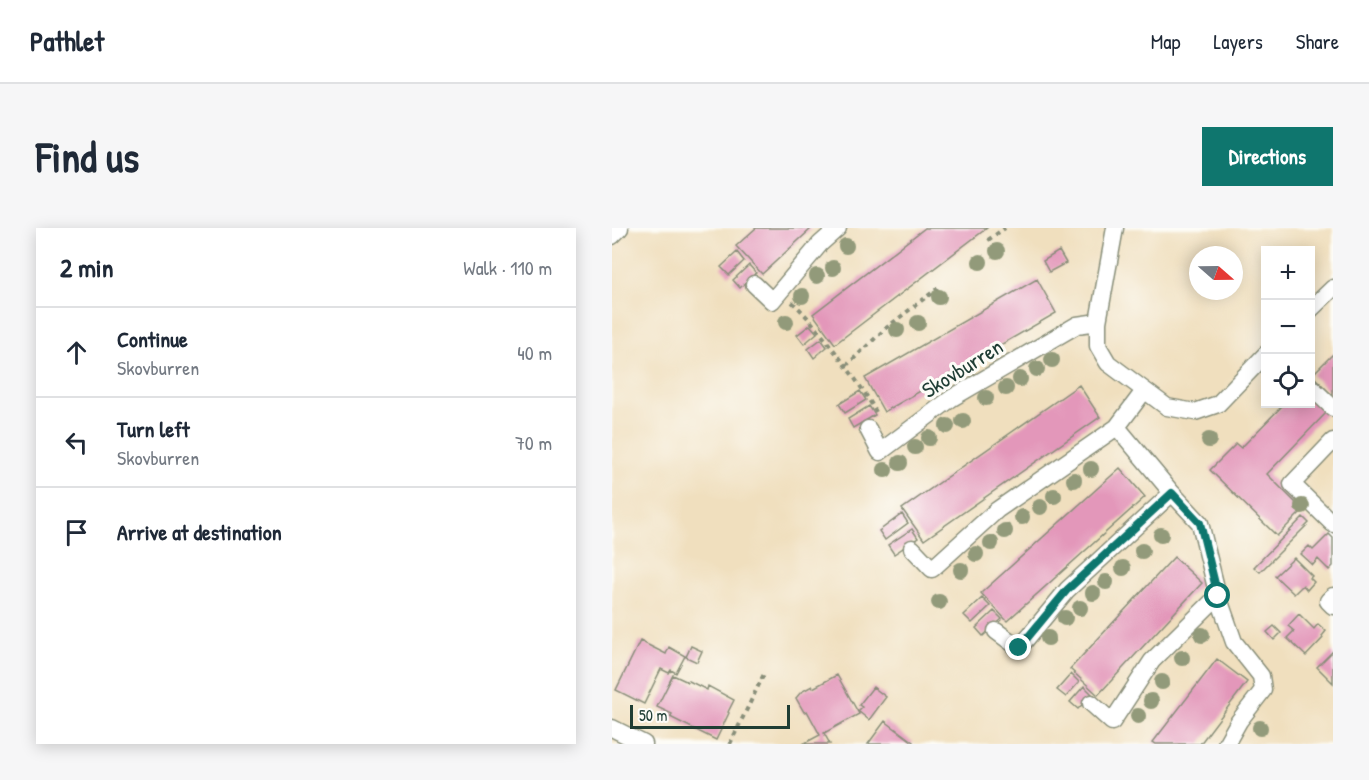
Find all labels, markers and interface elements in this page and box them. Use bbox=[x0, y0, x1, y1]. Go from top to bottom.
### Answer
text: Pathlet bbox=[30, 22, 104, 60]
text: Map bbox=[1151, 27, 1180, 56]
text: Layers bbox=[1213, 27, 1263, 56]
text: Share bbox=[1296, 27, 1339, 56]
button: Directions bbox=[1202, 127, 1333, 186]
text: Find us bbox=[36, 128, 139, 185]
north arrow bbox=[1189, 246, 1243, 300]
map controls bbox=[1261, 246, 1315, 408]
button: + bbox=[1261, 246, 1315, 300]
text: 2 min bbox=[60, 250, 113, 285]
text: Walk · 110 m bbox=[463, 254, 552, 281]
button: − bbox=[1261, 300, 1315, 354]
text: Continue bbox=[117, 324, 188, 354]
street label: Skovburren bbox=[916, 331, 1008, 405]
icon: ahead bbox=[60, 336, 93, 369]
text: 40 m bbox=[517, 339, 552, 366]
text: Skovburren bbox=[117, 354, 199, 381]
button: locate bbox=[1261, 354, 1315, 408]
text: Turn left bbox=[117, 414, 190, 444]
icon: left bbox=[60, 426, 93, 459]
text: 70 m bbox=[515, 429, 552, 456]
text: Skovburren bbox=[117, 444, 199, 471]
icon: arrive bbox=[60, 516, 93, 549]
text: Arrive at destination bbox=[117, 517, 282, 547]
route start bbox=[1204, 582, 1230, 608]
route end bbox=[1005, 634, 1031, 660]
scale bar bbox=[630, 702, 790, 730]
text: 50 m bbox=[639, 704, 668, 726]

